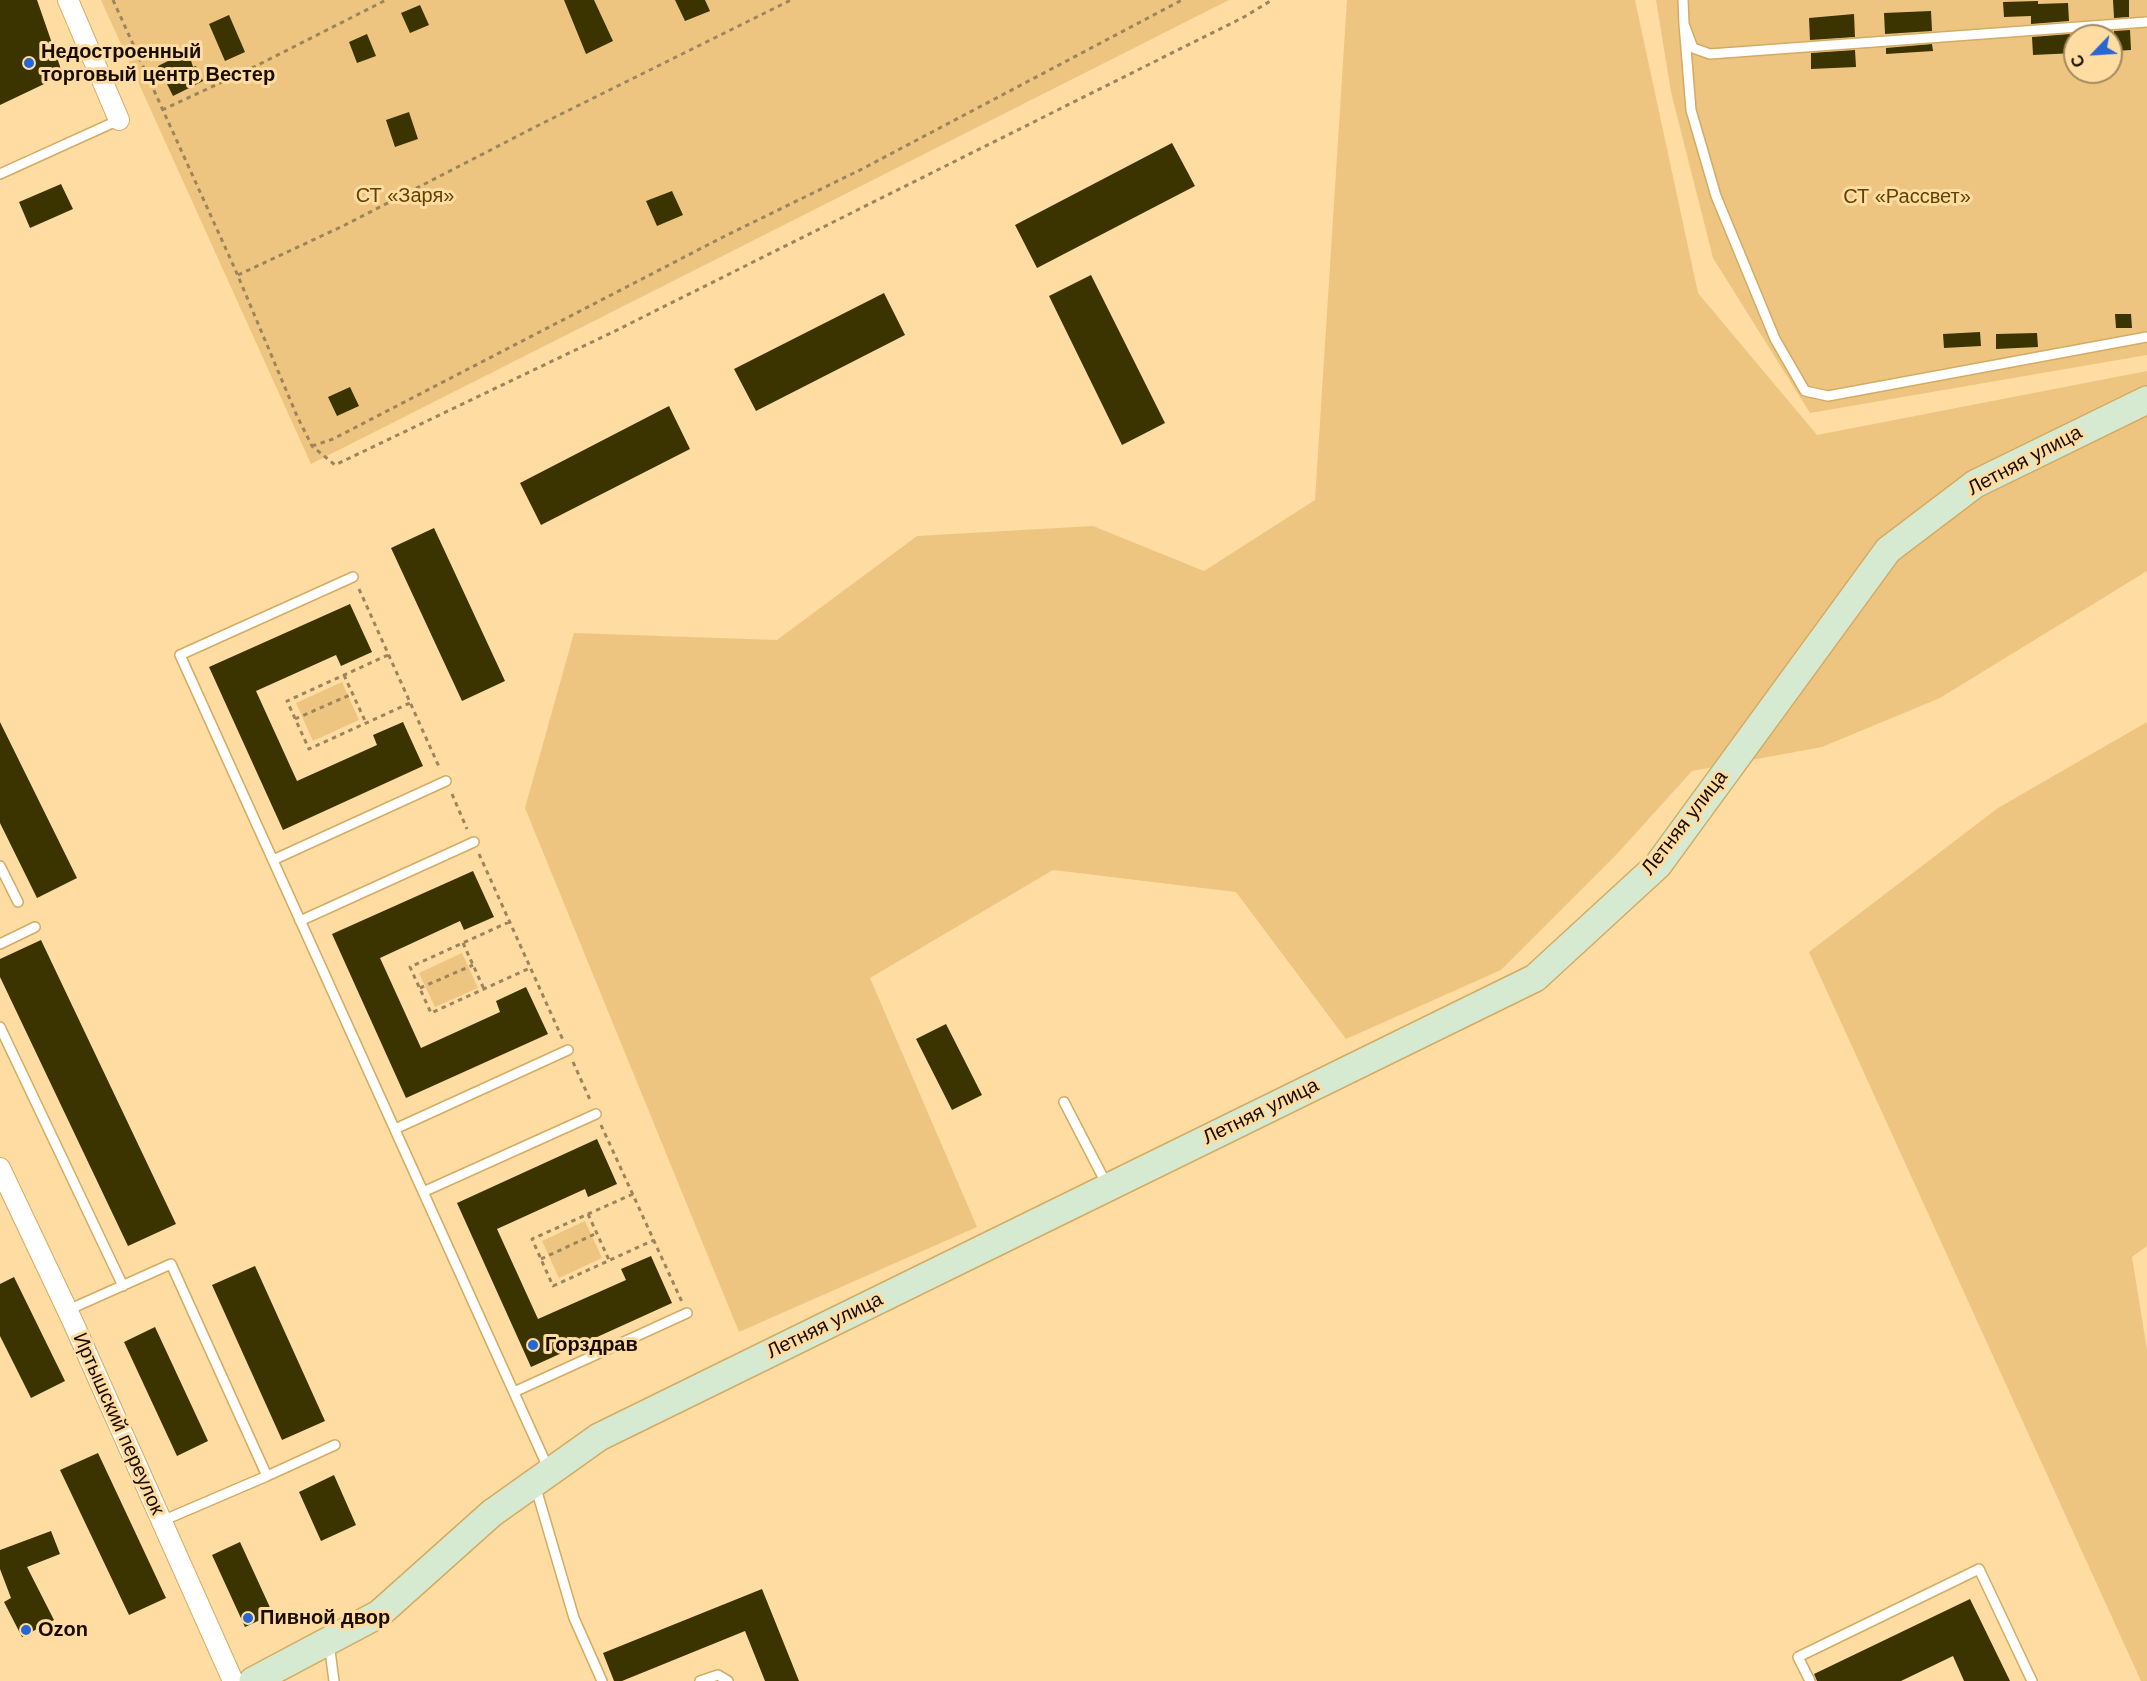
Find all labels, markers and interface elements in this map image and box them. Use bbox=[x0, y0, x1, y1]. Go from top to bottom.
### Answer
north arrow bbox=[2063, 24, 2123, 84]
place label: Недостроенный торговый центр Вестер bbox=[41, 40, 275, 87]
text: С bbox=[2068, 52, 2088, 70]
marker: Недостроенный торговый центр Вестер bbox=[22, 56, 36, 70]
park label: СТ «Заря» bbox=[356, 184, 454, 208]
park label: СТ «Рассвет» bbox=[1843, 185, 1971, 209]
street label: Летняя улица bbox=[1964, 421, 2086, 501]
street label: Летняя улица bbox=[1637, 766, 1733, 880]
street label: Летняя улица bbox=[1199, 1074, 1323, 1150]
street label: Летняя улица bbox=[763, 1288, 887, 1364]
street label: Иртышский переулок bbox=[67, 1329, 169, 1519]
place label: Горздрав bbox=[545, 1333, 638, 1357]
marker: Горздрав bbox=[526, 1338, 540, 1352]
place label: Пивной двор bbox=[260, 1606, 390, 1630]
marker: Пивной двор bbox=[241, 1611, 255, 1625]
place label: Ozon bbox=[38, 1618, 88, 1642]
marker: Ozon bbox=[19, 1623, 33, 1637]

